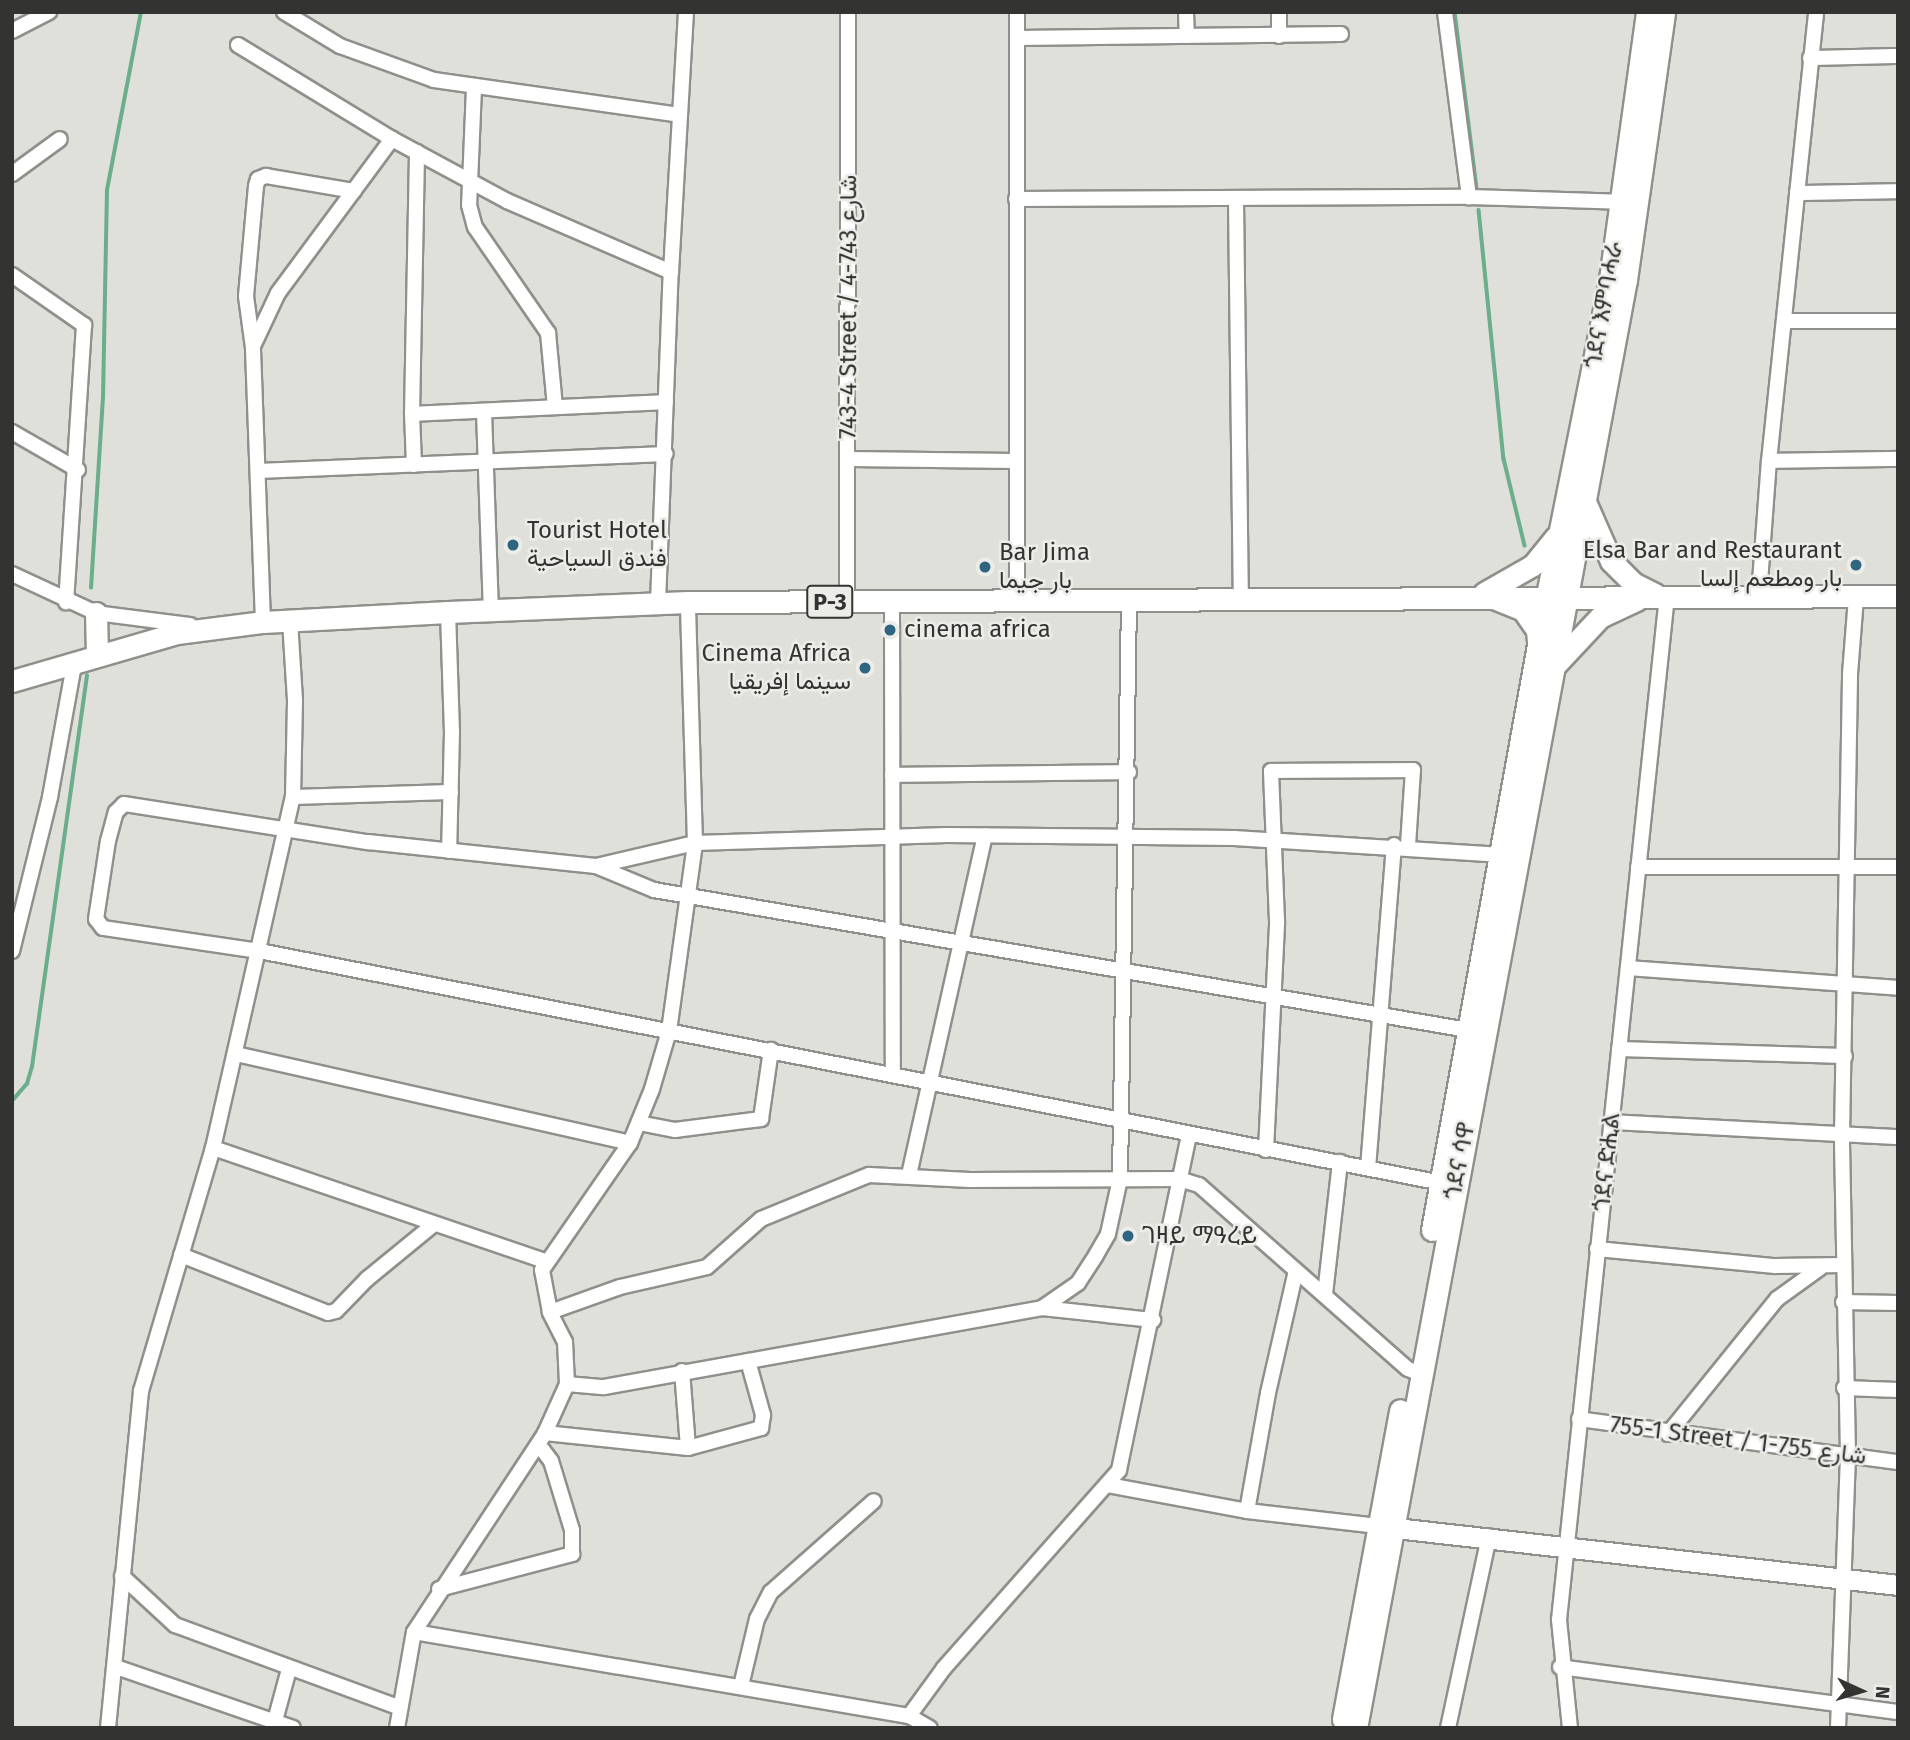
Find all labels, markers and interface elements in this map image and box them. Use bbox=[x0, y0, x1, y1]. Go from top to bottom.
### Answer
street label: 743-4 Street / شارع 743-4 bbox=[835, 175, 863, 439]
street label: ጎደና እምባሓራ bbox=[1579, 239, 1629, 371]
place label: Tourist Hotel فندق السياحية bbox=[527, 517, 667, 573]
marker: Tourist Hotel فندق السياحية bbox=[505, 537, 521, 553]
place label: Elsa Bar and Restaurant بار ومطعم إلسا bbox=[1583, 537, 1842, 593]
place label: Bar Jima بار جيما bbox=[999, 539, 1090, 595]
marker: Elsa Bar and Restaurant بار ومطعم إلسا bbox=[1848, 557, 1864, 573]
marker: Bar Jima بار جيما bbox=[977, 559, 993, 575]
road number: P-3 bbox=[806, 582, 854, 622]
place label: cinema africa bbox=[904, 616, 1051, 644]
marker: cinema africa bbox=[882, 622, 898, 638]
place label: Cinema Africa سينما إفريقيا bbox=[702, 640, 851, 696]
marker: Cinema Africa سينما إفريقيا bbox=[857, 660, 873, 676]
street label: ጎደና ድሒል bbox=[1588, 1111, 1626, 1213]
street label: ጎደና ሳዋ bbox=[1438, 1120, 1482, 1202]
place label: ገዛይ ማዓረይ bbox=[1142, 1222, 1257, 1250]
marker: ገዛይ ማዓረይ bbox=[1120, 1228, 1136, 1244]
street label: 755-1 Street / شارع 755-1 bbox=[1608, 1411, 1868, 1471]
north arrow bbox=[1826, 1656, 1896, 1726]
text: N bbox=[1871, 1685, 1894, 1700]

